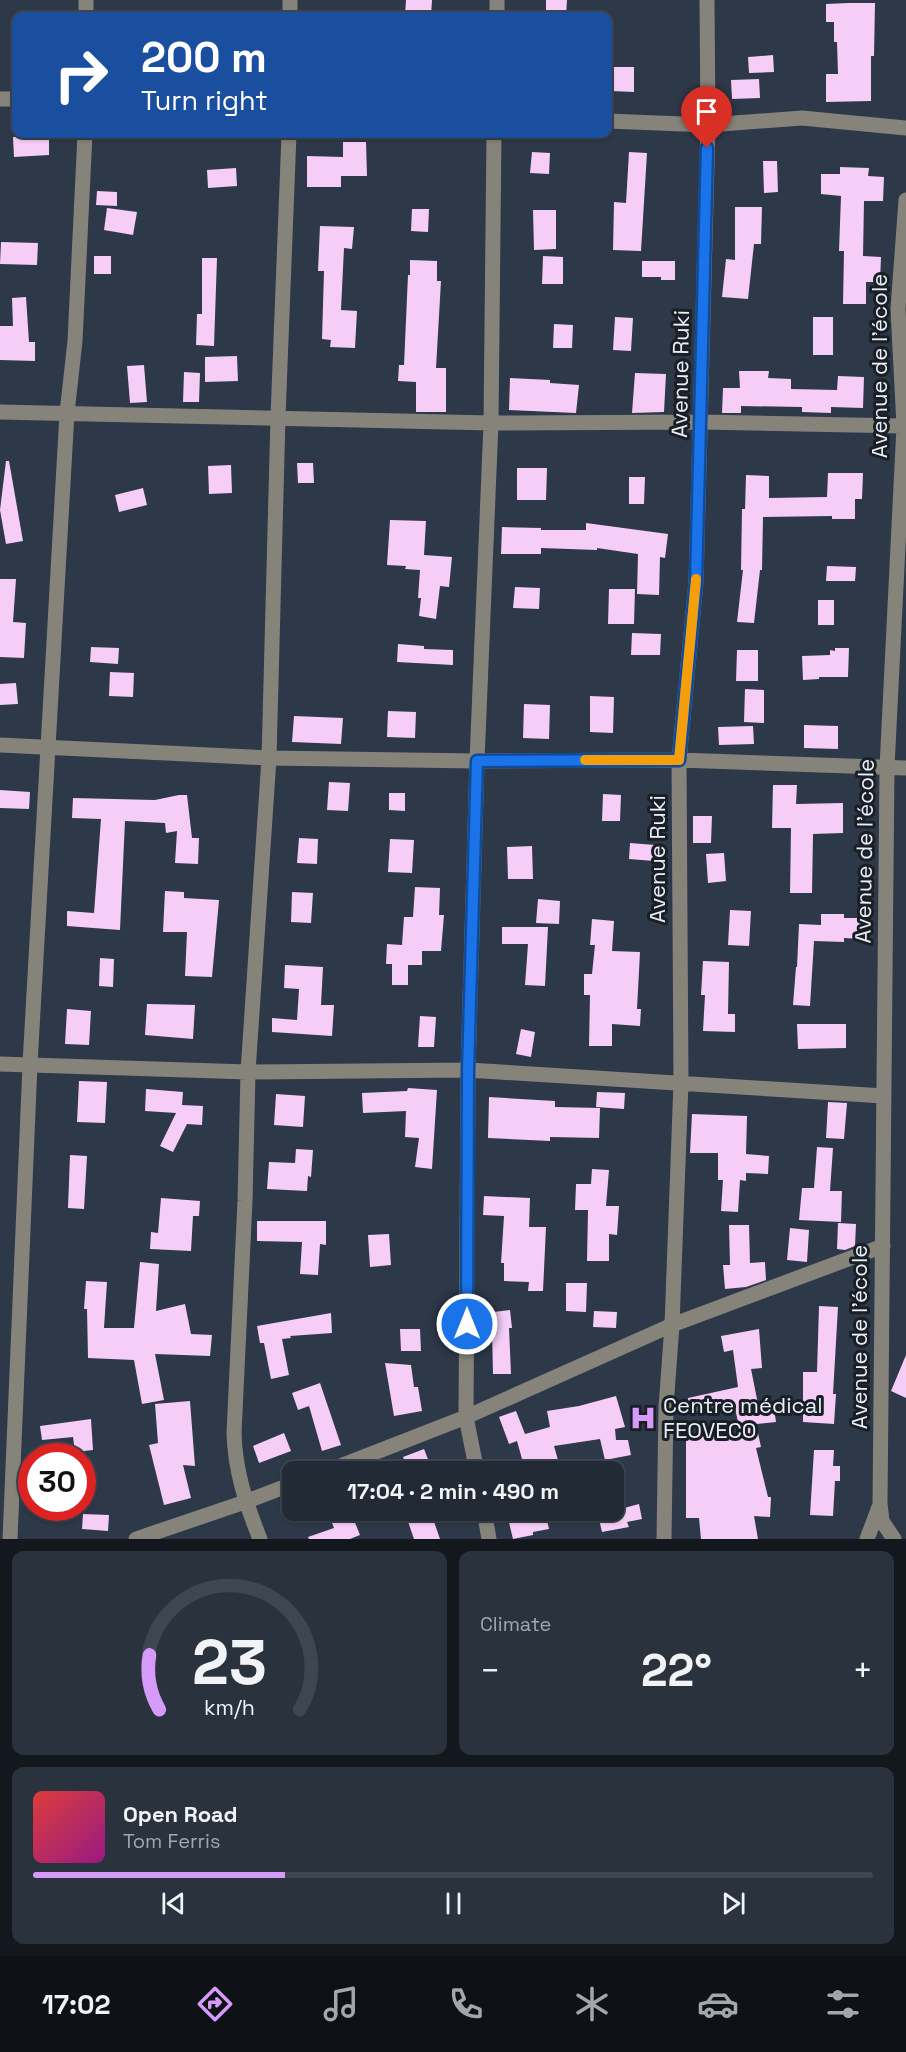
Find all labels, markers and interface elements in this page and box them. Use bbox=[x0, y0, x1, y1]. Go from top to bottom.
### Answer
text: 200 m bbox=[141, 31, 267, 84]
icon: right bbox=[42, 36, 120, 114]
text: Turn right bbox=[141, 83, 268, 118]
pin bbox=[681, 86, 732, 148]
icon: arrive bbox=[690, 95, 723, 128]
street label: Avenue de l'école bbox=[865, 274, 893, 458]
street label: Avenue Ruki bbox=[665, 310, 695, 438]
street label: Avenue de l'école bbox=[848, 758, 880, 944]
street label: Avenue Ruki bbox=[643, 795, 671, 923]
street label: Avenue de l'école bbox=[845, 1245, 873, 1429]
position arrow bbox=[435, 1292, 499, 1356]
place label: Centre médical FEOVECO bbox=[663, 1391, 823, 1444]
hospital icon: Centre médical FEOVECO bbox=[628, 1403, 658, 1433]
speed limit sign: 30 bbox=[18, 1443, 96, 1521]
text: 17:04 · 2 min · 490 m bbox=[347, 1477, 559, 1505]
text: Climate bbox=[480, 1611, 551, 1637]
text: 23 bbox=[192, 1623, 267, 1702]
text: 22° bbox=[641, 1642, 712, 1699]
text: − bbox=[480, 1650, 500, 1692]
text: + bbox=[853, 1650, 873, 1692]
text: km/h bbox=[204, 1694, 255, 1721]
text: Open Road bbox=[123, 1800, 238, 1828]
text: Tom Ferris bbox=[123, 1828, 221, 1854]
icon: previous bbox=[157, 1887, 190, 1920]
icon: pause bbox=[437, 1887, 470, 1920]
icon: next bbox=[717, 1887, 750, 1920]
icon: directions bbox=[194, 1983, 236, 2025]
icon: music bbox=[320, 1983, 362, 2025]
icon: phone bbox=[445, 1983, 487, 2025]
icon: climate bbox=[571, 1983, 613, 2025]
icon: car bbox=[697, 1983, 739, 2025]
icon: filters bbox=[822, 1983, 864, 2025]
text: 17:02 bbox=[42, 1987, 111, 2022]

